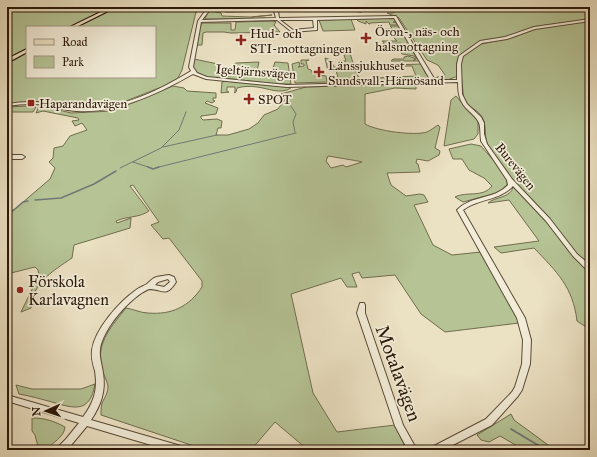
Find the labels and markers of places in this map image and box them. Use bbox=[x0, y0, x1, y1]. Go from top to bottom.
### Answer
place label: Öron-, näs- och halsmottagning bbox=[375, 24, 460, 55]
place label: Hud- och STI-mottagningen bbox=[250, 26, 352, 57]
marker: Öron-, näs- och halsmottagning bbox=[360, 32, 372, 44]
marker: Hud- och STI-mottagningen bbox=[235, 34, 247, 46]
place label: Länssjukhuset Sundsvall-Härnösand bbox=[328, 58, 444, 89]
marker: Länssjukhuset Sundsvall-Härnösand bbox=[313, 66, 325, 78]
place label: SPOT bbox=[258, 92, 292, 108]
marker: SPOT bbox=[243, 93, 255, 105]
place label: Haparandavägen bbox=[39, 96, 127, 112]
marker: Haparandavägen bbox=[26, 98, 36, 108]
place label: Förskola Karlavagnen bbox=[28, 272, 109, 310]
marker: Förskola Karlavagnen bbox=[15, 285, 25, 295]

